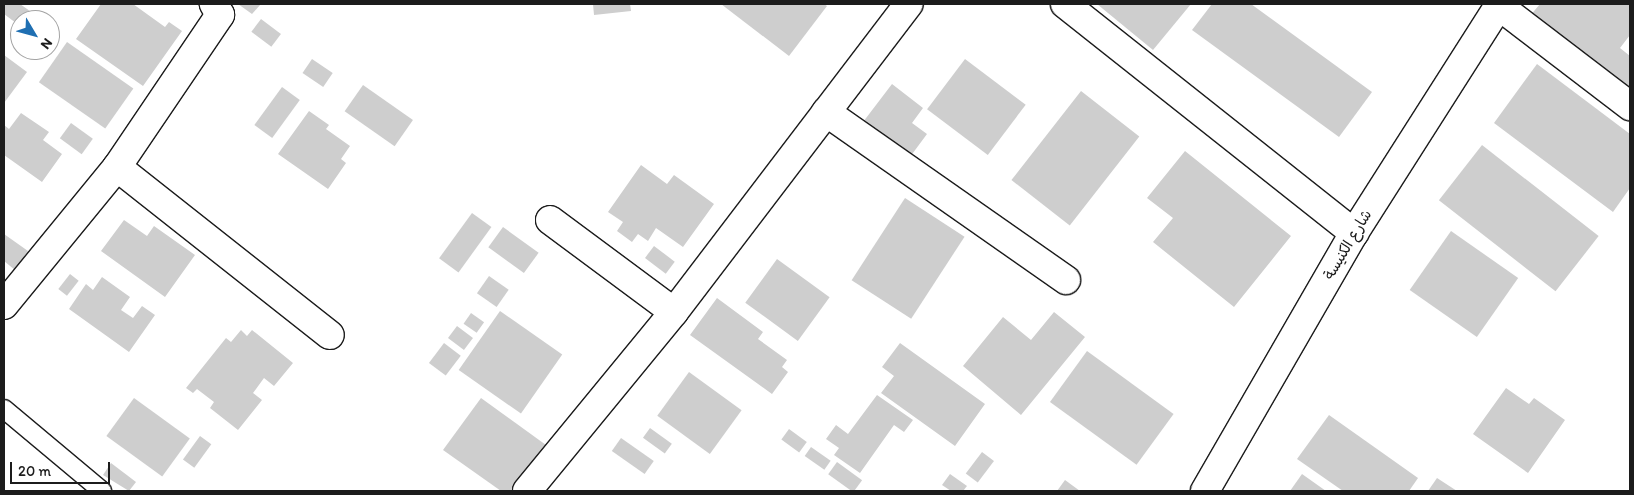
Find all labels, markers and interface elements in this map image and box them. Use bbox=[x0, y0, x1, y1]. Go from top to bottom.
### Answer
north arrow bbox=[10, 10, 60, 60]
text: N bbox=[37, 35, 56, 53]
street label: شارع الكنيسة bbox=[1320, 207, 1376, 283]
scale bar bbox=[12, 452, 112, 484]
text: 20 m bbox=[18, 462, 51, 480]

